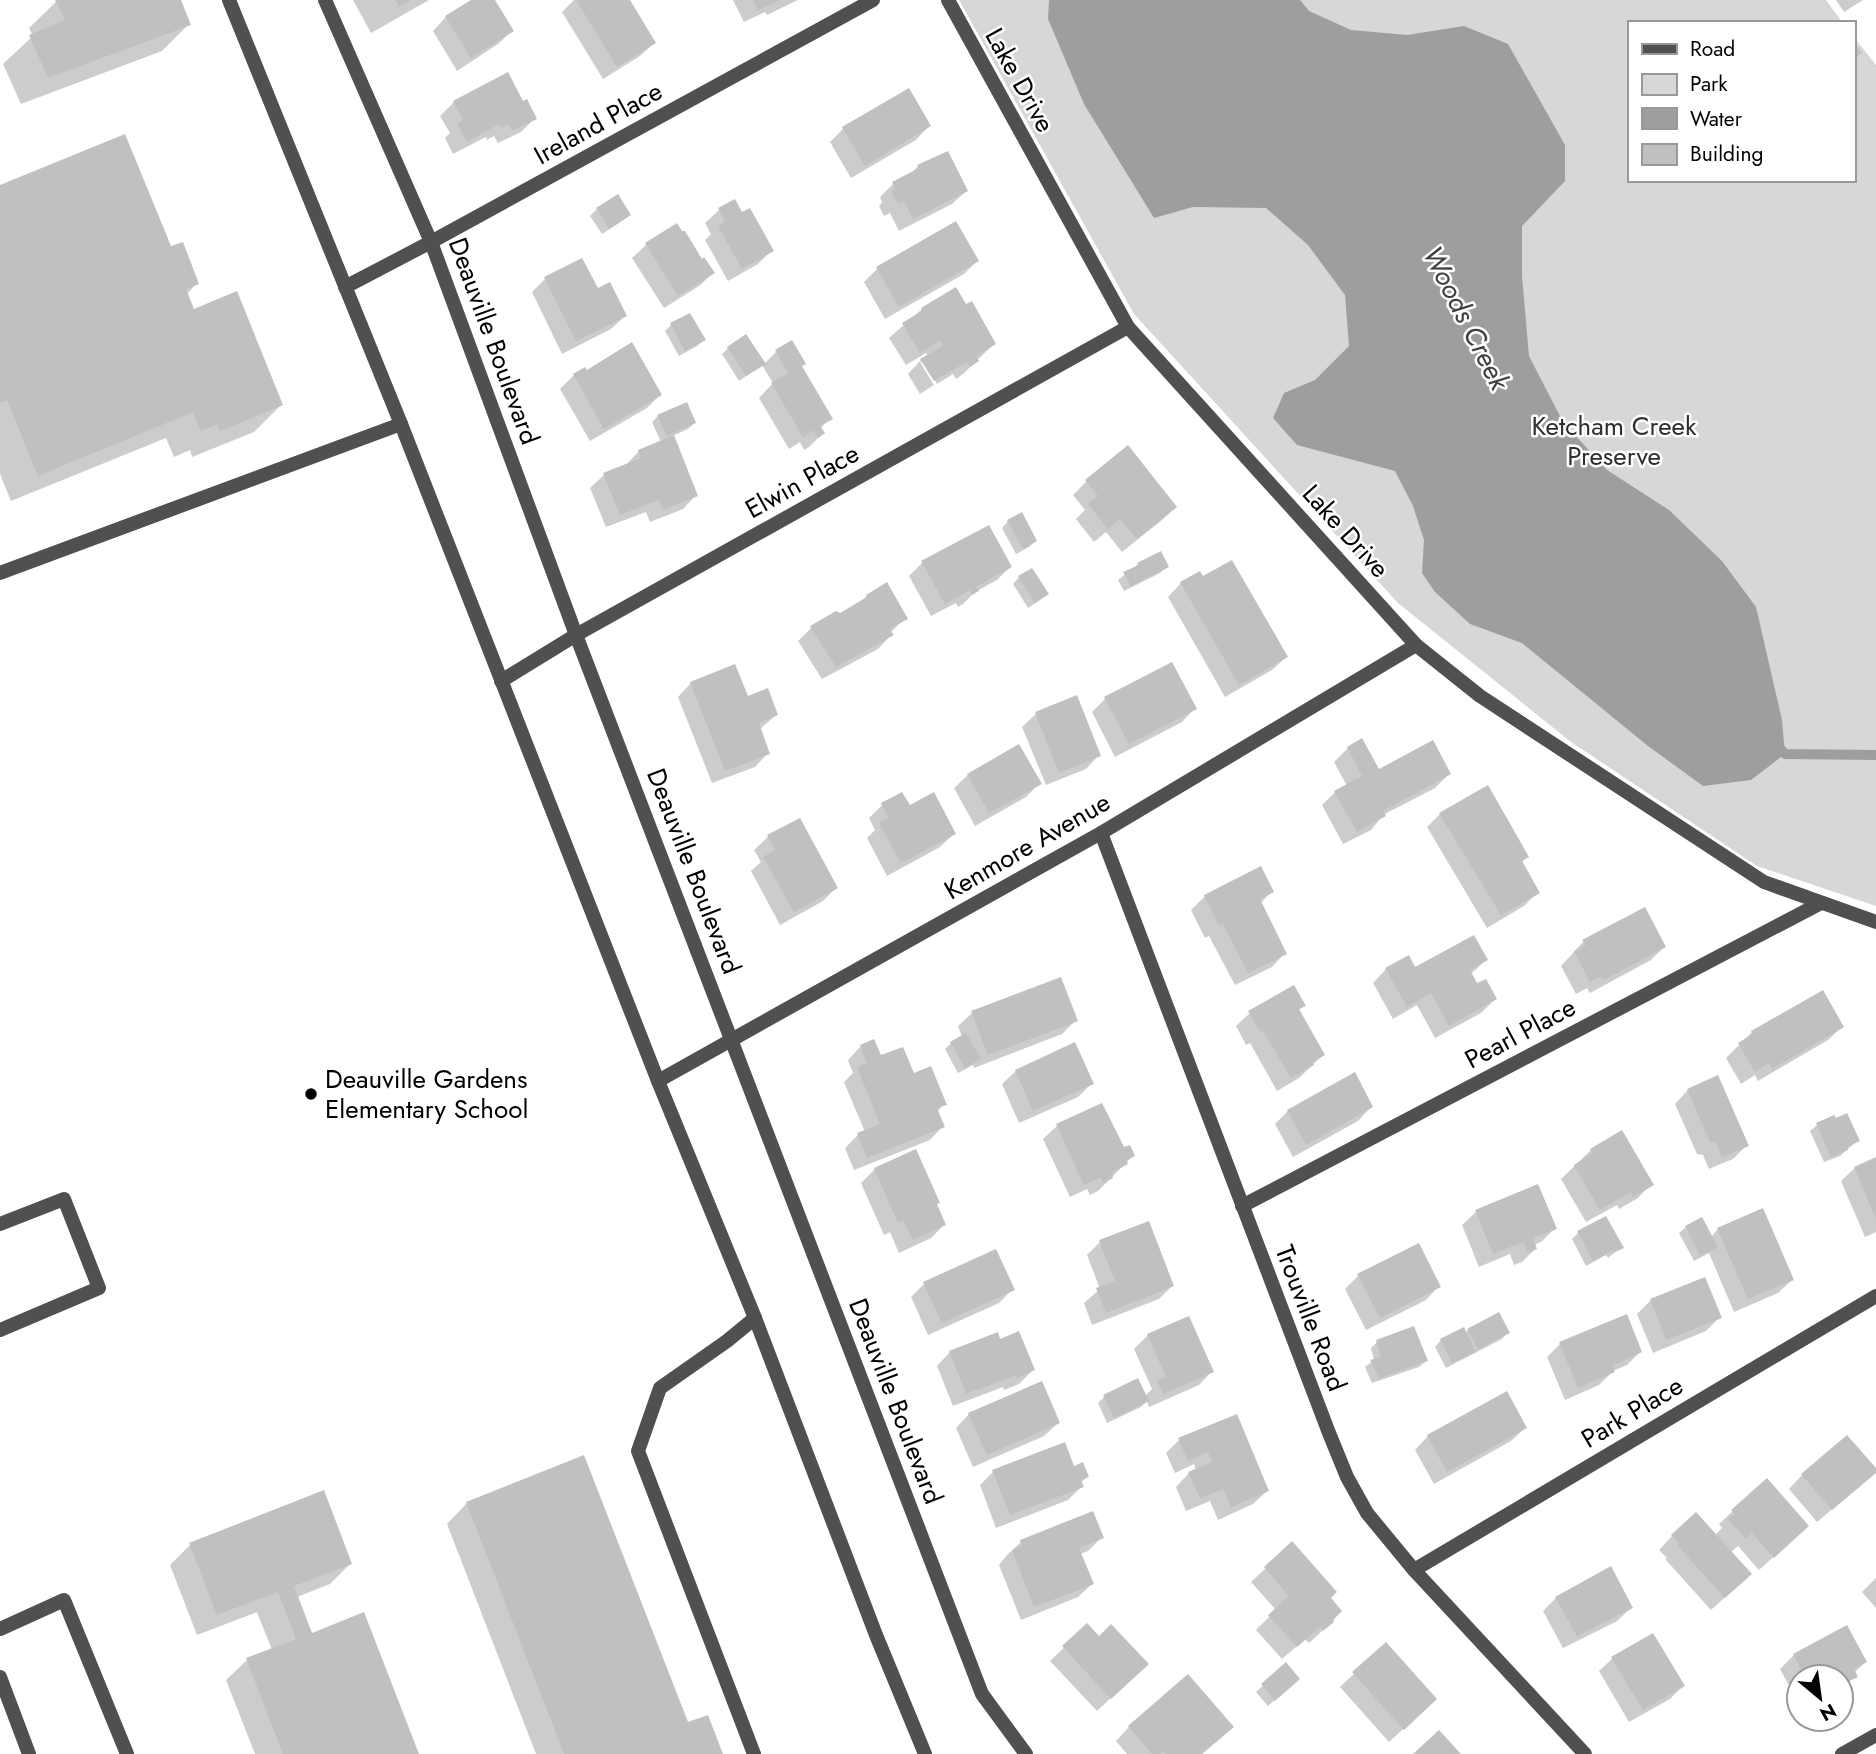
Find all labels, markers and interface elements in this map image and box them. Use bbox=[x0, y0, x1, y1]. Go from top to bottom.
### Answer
street label: Lake Drive bbox=[976, 21, 1064, 139]
legend bbox=[1628, 21, 1855, 182]
text: Road bbox=[1690, 34, 1735, 64]
text: Park bbox=[1690, 69, 1728, 99]
street label: Ireland Place bbox=[527, 72, 669, 174]
text: Water bbox=[1690, 104, 1743, 134]
text: Building bbox=[1690, 139, 1763, 169]
street label: Deauville Boulevard bbox=[439, 232, 549, 450]
water label: Woods Creek bbox=[1412, 239, 1520, 398]
park label: Ketcham Creek Preserve bbox=[1532, 407, 1697, 475]
street label: Elwin Place bbox=[738, 434, 866, 528]
street label: Lake Drive bbox=[1294, 476, 1398, 586]
street label: Deauville Boulevard bbox=[637, 763, 751, 979]
street label: Kenmore Avenue bbox=[937, 783, 1117, 909]
street label: Pearl Place bbox=[1458, 988, 1582, 1078]
place label: Deauville Gardens Elementary School bbox=[325, 1060, 528, 1128]
marker: Deauville Gardens Elementary School bbox=[303, 1086, 319, 1102]
street label: Trouville Road bbox=[1266, 1239, 1356, 1397]
street label: Deauville Boulevard bbox=[839, 1293, 953, 1509]
street label: Park Place bbox=[1574, 1367, 1690, 1457]
north arrow bbox=[1785, 1663, 1855, 1733]
text: N bbox=[1815, 1697, 1841, 1728]

